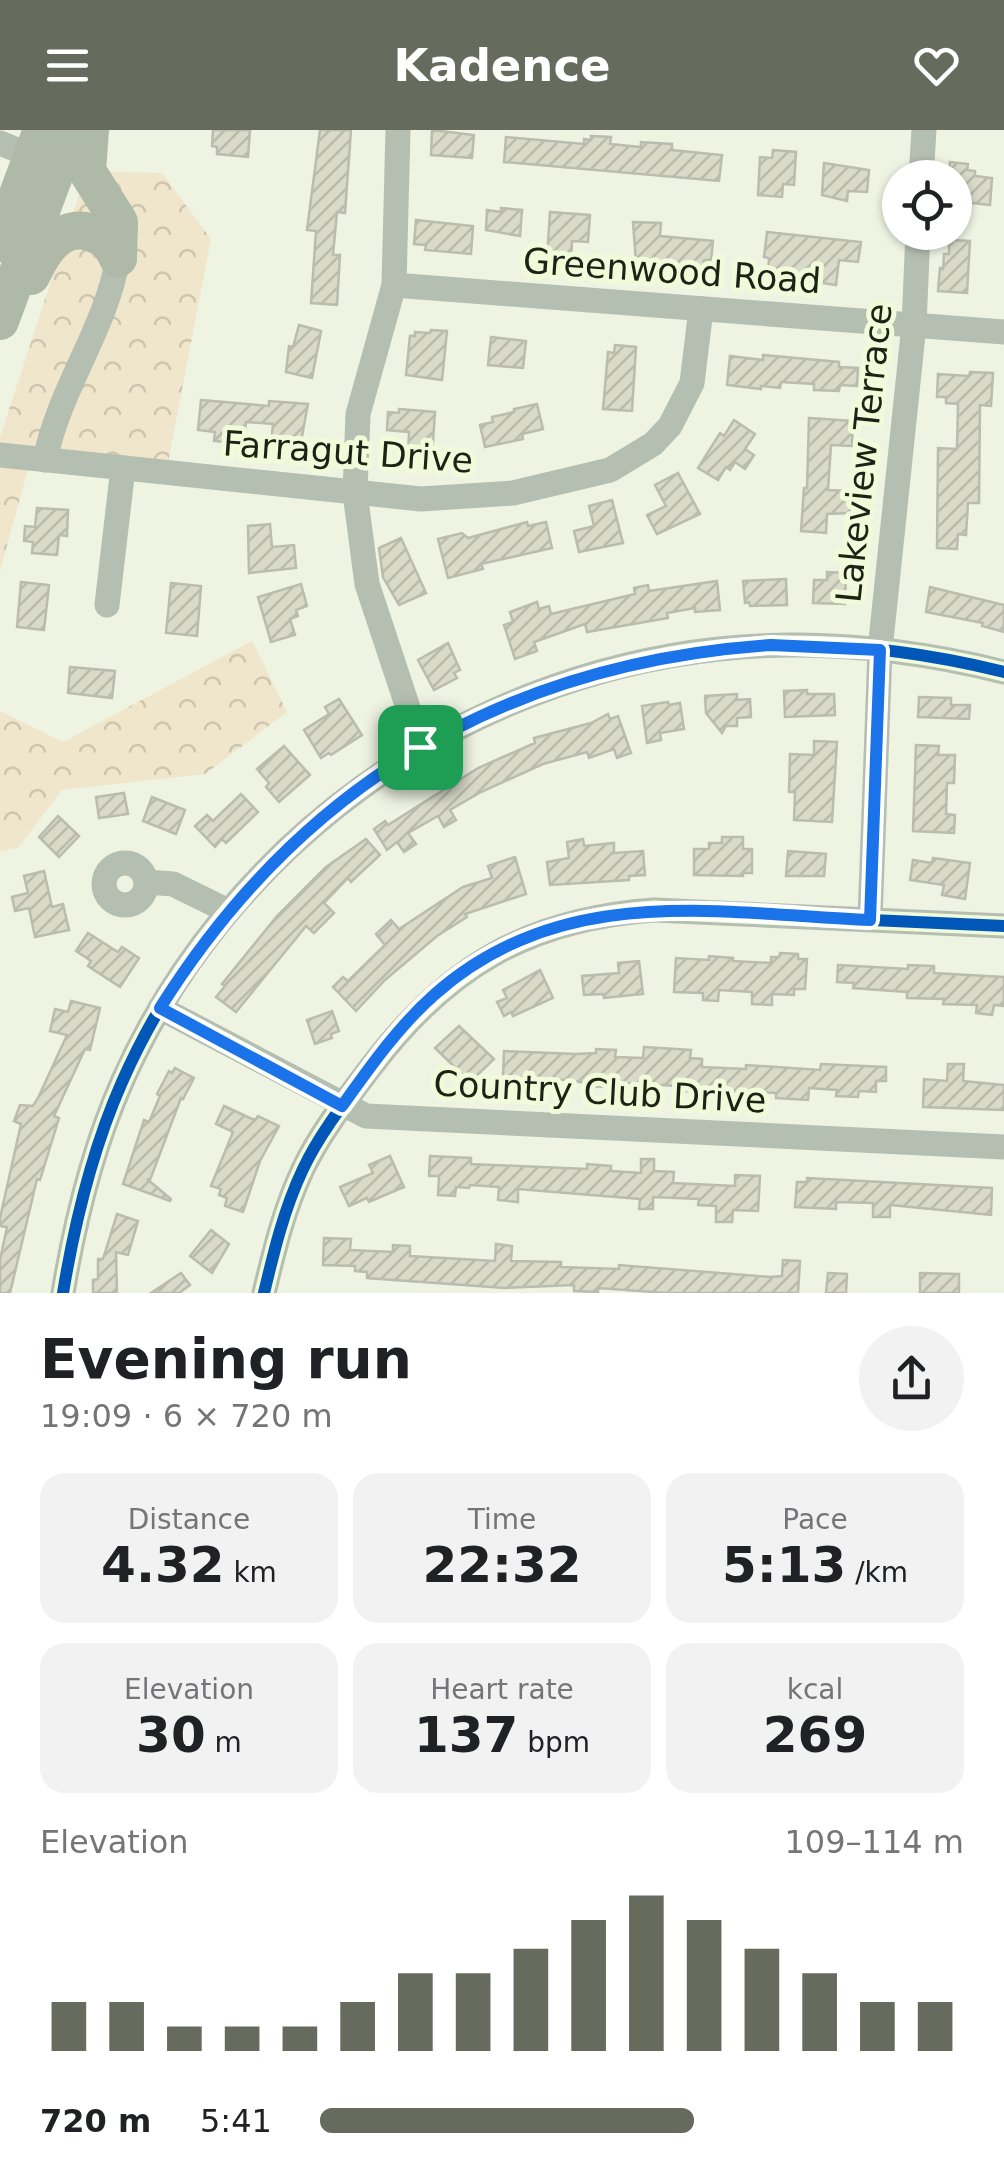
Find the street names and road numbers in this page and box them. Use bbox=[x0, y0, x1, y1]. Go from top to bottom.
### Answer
street label: Greenwood Road bbox=[522, 241, 822, 301]
street label: Lakeview Terrace bbox=[828, 301, 900, 605]
street label: Farragut Drive bbox=[222, 423, 474, 481]
street label: Country Club Drive bbox=[433, 1063, 767, 1121]

